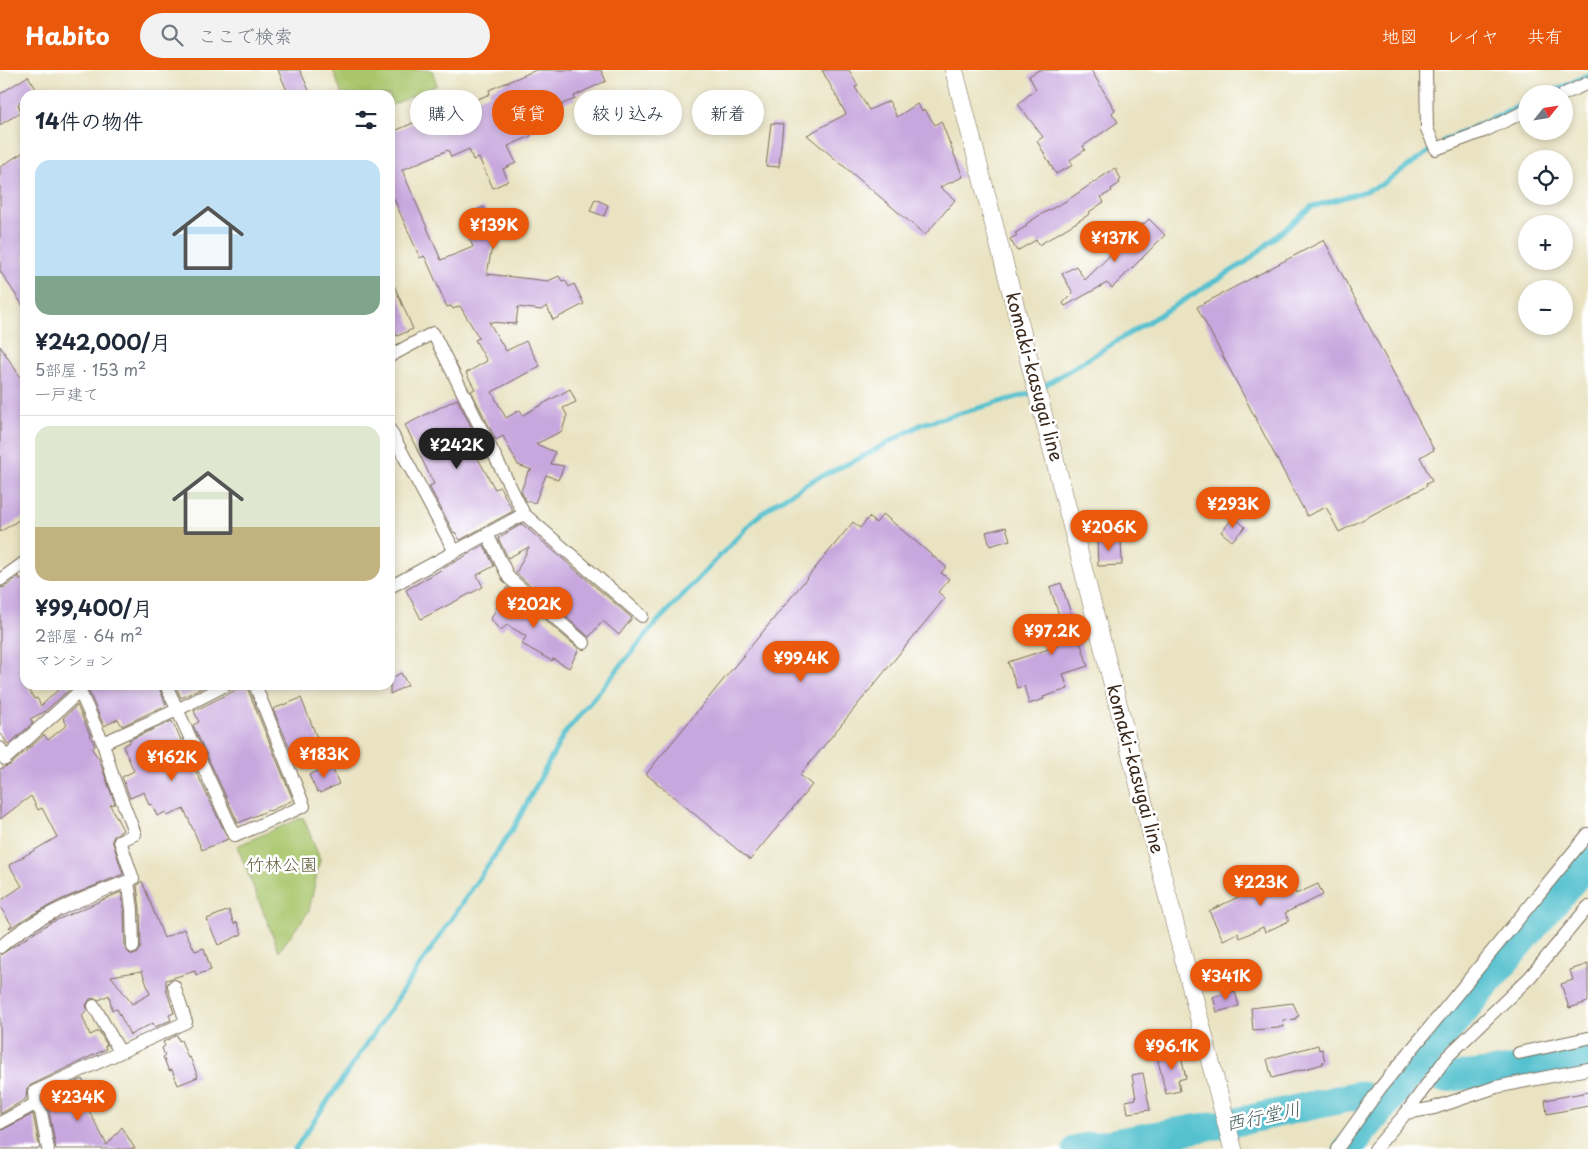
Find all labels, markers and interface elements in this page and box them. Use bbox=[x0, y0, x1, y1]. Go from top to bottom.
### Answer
search box bbox=[140, 13, 490, 58]
text: Habito bbox=[25, 17, 110, 53]
icon: search bbox=[158, 21, 186, 49]
text: ここで検索 bbox=[198, 21, 293, 49]
text: 地図 bbox=[1382, 22, 1418, 49]
text: レイヤ bbox=[1446, 22, 1499, 49]
text: 共有 bbox=[1527, 22, 1563, 49]
north arrow bbox=[1518, 85, 1572, 140]
map controls bbox=[1518, 85, 1573, 335]
chip: 購入 bbox=[410, 90, 482, 135]
chip: 賃貸 bbox=[492, 90, 564, 135]
chip: 絞り込み bbox=[574, 90, 682, 135]
chip: 新着 bbox=[692, 90, 764, 135]
text: 14件の物件 bbox=[35, 104, 143, 136]
icon: filters bbox=[352, 106, 380, 134]
button: locate bbox=[1518, 150, 1573, 205]
icon: home bbox=[163, 193, 253, 283]
pin: ¥139K bbox=[459, 208, 529, 250]
text: ¥139K bbox=[470, 212, 518, 236]
button: + bbox=[1518, 215, 1573, 270]
pin: ¥137K bbox=[1080, 220, 1150, 263]
text: ¥137K bbox=[1091, 225, 1139, 249]
button: − bbox=[1518, 280, 1573, 335]
street label: komaki-kasugai line bbox=[1000, 289, 1071, 464]
text: ¥242,000/月 bbox=[35, 325, 171, 357]
text: 5部屋 · 153 m² bbox=[35, 357, 146, 381]
text: 一戸建て bbox=[35, 381, 99, 405]
pin: ¥242K bbox=[422, 428, 492, 470]
text: ¥242K bbox=[430, 432, 484, 456]
icon: home bbox=[163, 458, 253, 548]
pin: ¥293K bbox=[1198, 486, 1268, 529]
text: ¥293K bbox=[1207, 491, 1259, 515]
pin: ¥206K bbox=[1074, 510, 1144, 552]
text: ¥206K bbox=[1081, 514, 1137, 538]
pin: ¥202K bbox=[499, 586, 569, 629]
text: ¥99,400/月 bbox=[35, 591, 153, 623]
text: ¥202K bbox=[507, 591, 561, 615]
pin: ¥97.2K bbox=[1011, 614, 1093, 656]
text: ¥97.2K bbox=[1024, 618, 1080, 642]
text: 2部屋 · 64 m² bbox=[35, 623, 143, 647]
pin: ¥99.4K bbox=[760, 640, 842, 683]
text: ¥99.4K bbox=[773, 645, 829, 669]
text: マンション bbox=[35, 647, 114, 671]
street label: komaki-kasugai line bbox=[1101, 681, 1172, 856]
pin: ¥183K bbox=[289, 736, 359, 779]
pin: ¥162K bbox=[137, 740, 207, 782]
text: ¥183K bbox=[299, 741, 349, 765]
text: ¥162K bbox=[147, 744, 197, 768]
park label: 竹林公園 bbox=[246, 850, 318, 877]
pin: ¥223K bbox=[1226, 864, 1296, 907]
text: ¥223K bbox=[1234, 869, 1288, 893]
pin: ¥341K bbox=[1191, 958, 1261, 1001]
text: ¥341K bbox=[1201, 963, 1251, 987]
pin: ¥96.1K bbox=[1131, 1028, 1213, 1071]
text: ¥96.1K bbox=[1145, 1033, 1199, 1057]
pin: ¥234K bbox=[43, 1080, 113, 1122]
text: ¥234K bbox=[51, 1084, 105, 1108]
water label: 西行堂川 bbox=[1223, 1093, 1303, 1137]

